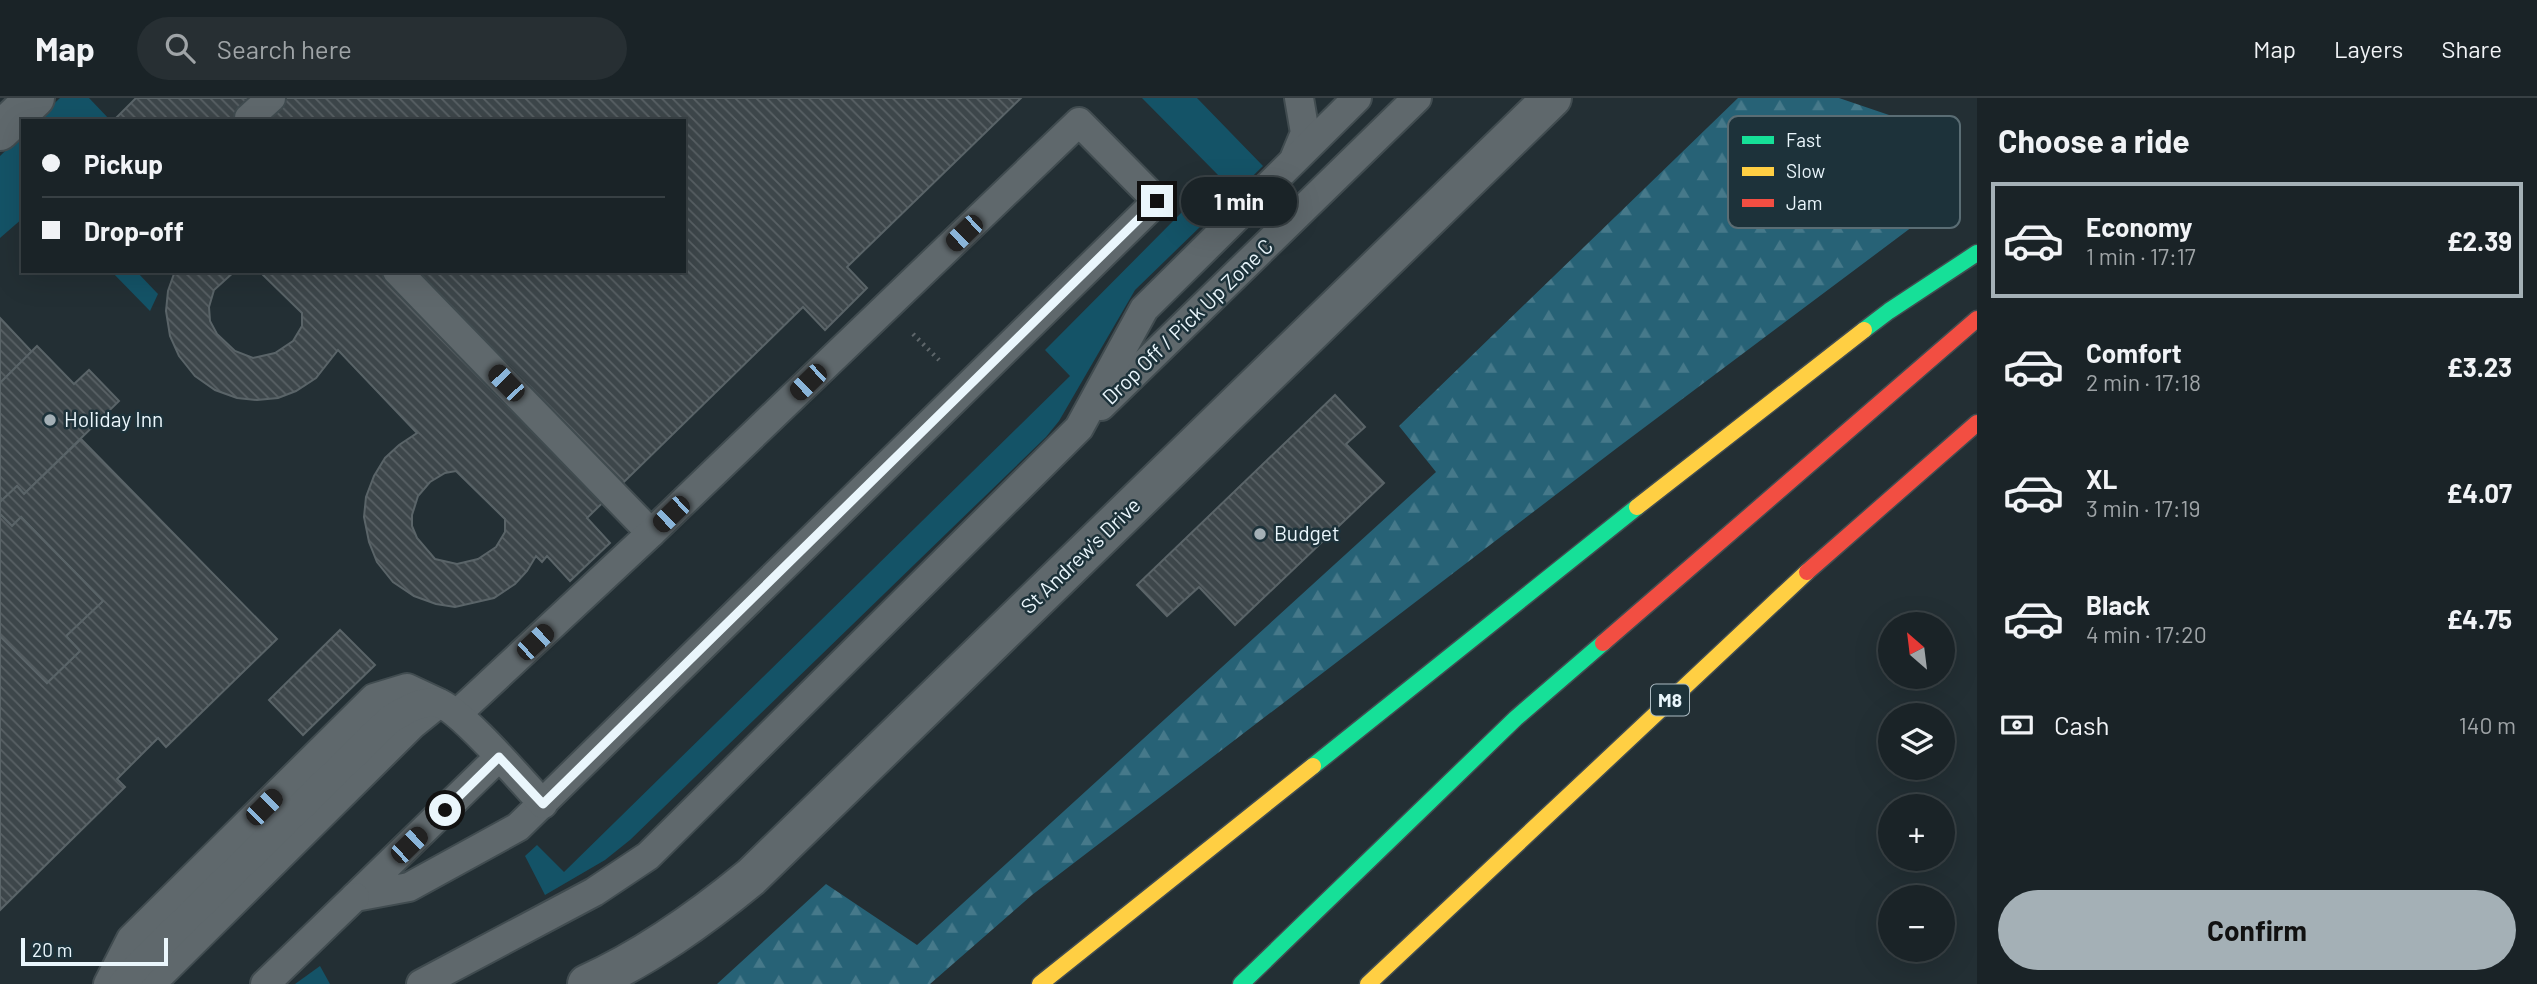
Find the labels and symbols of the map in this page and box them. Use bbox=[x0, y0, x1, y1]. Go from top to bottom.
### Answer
legend bbox=[1728, 116, 1960, 228]
text: Fast bbox=[1786, 128, 1822, 151]
text: Slow bbox=[1786, 159, 1825, 182]
callout: 1 min bbox=[1182, 176, 1297, 226]
route end bbox=[1141, 185, 1173, 217]
text: Jam bbox=[1786, 191, 1822, 214]
car bbox=[942, 211, 987, 255]
street label: Drop Off / Pick Up Zone C bbox=[1096, 233, 1278, 409]
car bbox=[786, 360, 831, 404]
car bbox=[484, 361, 529, 405]
place label: Holiday Inn bbox=[64, 406, 163, 431]
marker: Holiday Inn bbox=[42, 412, 58, 428]
car bbox=[649, 492, 694, 536]
street label: St Andrew's Drive bbox=[1015, 492, 1145, 618]
place label: Budget bbox=[1274, 520, 1340, 545]
marker: Budget bbox=[1252, 526, 1268, 542]
north arrow bbox=[1878, 612, 1955, 690]
car bbox=[513, 620, 558, 664]
road number: M8 bbox=[1651, 684, 1689, 716]
car bbox=[242, 785, 287, 829]
route start bbox=[429, 794, 461, 826]
car bbox=[387, 823, 432, 867]
scale bar bbox=[21, 935, 168, 967]

